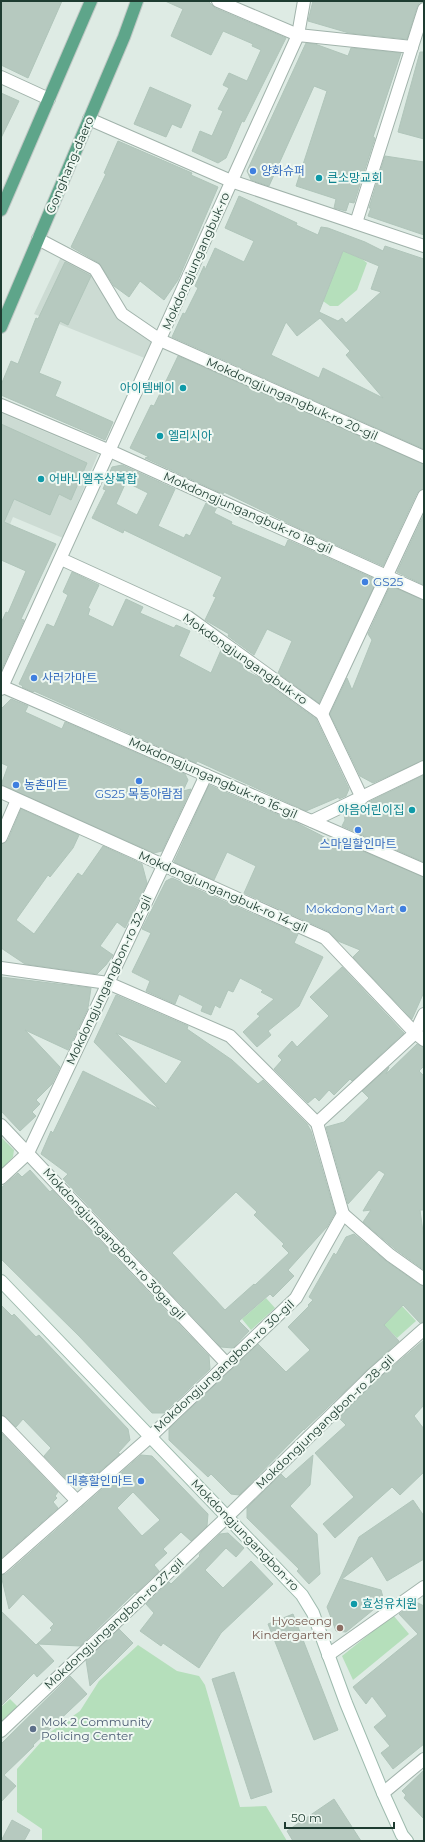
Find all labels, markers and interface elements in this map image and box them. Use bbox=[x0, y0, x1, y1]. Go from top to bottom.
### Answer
street label: Gonghang-daero bbox=[42, 114, 97, 216]
place label: 양화슈퍼 bbox=[261, 163, 305, 178]
marker: 양화슈퍼 bbox=[248, 166, 258, 176]
place label: 큰소망교회 bbox=[327, 170, 382, 185]
marker: 큰소망교회 bbox=[314, 173, 324, 183]
street label: Mokdongjungangbuk-ro bbox=[158, 190, 233, 332]
street label: Mokdongjungangbuk-ro 20-gil bbox=[204, 354, 380, 443]
place label: 아이템베이 bbox=[120, 380, 175, 395]
marker: 아이템베이 bbox=[178, 383, 188, 393]
place label: 엘리시아 bbox=[168, 428, 212, 443]
marker: 엘리시아 bbox=[155, 431, 165, 441]
street label: Mokdongjungangbuk-ro 18-gil bbox=[161, 468, 335, 557]
place label: 어바니엘주상복합 bbox=[49, 471, 137, 486]
marker: 어바니엘주상복합 bbox=[36, 474, 46, 484]
place label: GS25 bbox=[373, 574, 403, 589]
marker: GS25 bbox=[360, 577, 370, 587]
street label: Mokdongjungangbuk-ro bbox=[180, 610, 311, 707]
place label: 사러가마트 bbox=[42, 670, 97, 685]
marker: 사러가마트 bbox=[29, 673, 39, 683]
street label: Mokdongjungangbuk-ro 16-gil bbox=[127, 733, 300, 822]
marker: GS25 목동아람점 bbox=[134, 776, 144, 786]
place label: 농촌마트 bbox=[24, 777, 68, 792]
marker: 농촌마트 bbox=[11, 780, 21, 790]
place label: GS25 목동아람점 bbox=[95, 786, 183, 801]
place label: 아음어린이집 bbox=[338, 802, 404, 817]
marker: 아음어린이집 bbox=[407, 805, 417, 815]
marker: 스마일할인마트 bbox=[353, 825, 363, 835]
place label: 스마일할인마트 bbox=[319, 836, 397, 851]
street label: Mokdongjungangbuk-ro 14-gil bbox=[136, 847, 310, 936]
street label: Mokdongjungangbon-ro 32-gil bbox=[63, 893, 155, 1067]
place label: Mokdong Mart bbox=[306, 901, 395, 916]
marker: Mokdong Mart bbox=[398, 904, 408, 914]
street label: Mokdongjungangbon-ro 30ga-gil bbox=[40, 1165, 189, 1323]
street label: Mokdongjungangbon-ro 30-gil bbox=[150, 1296, 297, 1435]
street label: Mokdongjungangbon-ro 28-gil bbox=[252, 1351, 397, 1492]
place label: 대흥할인마트 bbox=[67, 1473, 133, 1488]
marker: 대흥할인마트 bbox=[136, 1476, 146, 1486]
street label: Mokdongjungangbon-ro bbox=[188, 1476, 303, 1594]
street label: Mokdongjungangbon-ro 27-gil bbox=[41, 1555, 187, 1692]
place label: 효성유치원 bbox=[362, 1596, 417, 1611]
marker: 효성유치원 bbox=[349, 1599, 359, 1609]
place label: Hyoseong Kindergarten bbox=[252, 1613, 332, 1642]
marker: Hyoseong Kindergarten bbox=[335, 1623, 345, 1633]
place label: Mok 2 Community Policing Center bbox=[41, 1714, 152, 1743]
marker: Mok 2 Community Policing Center bbox=[28, 1724, 38, 1734]
scale bar bbox=[285, 1804, 394, 1830]
text: 50 m bbox=[291, 1810, 322, 1825]

